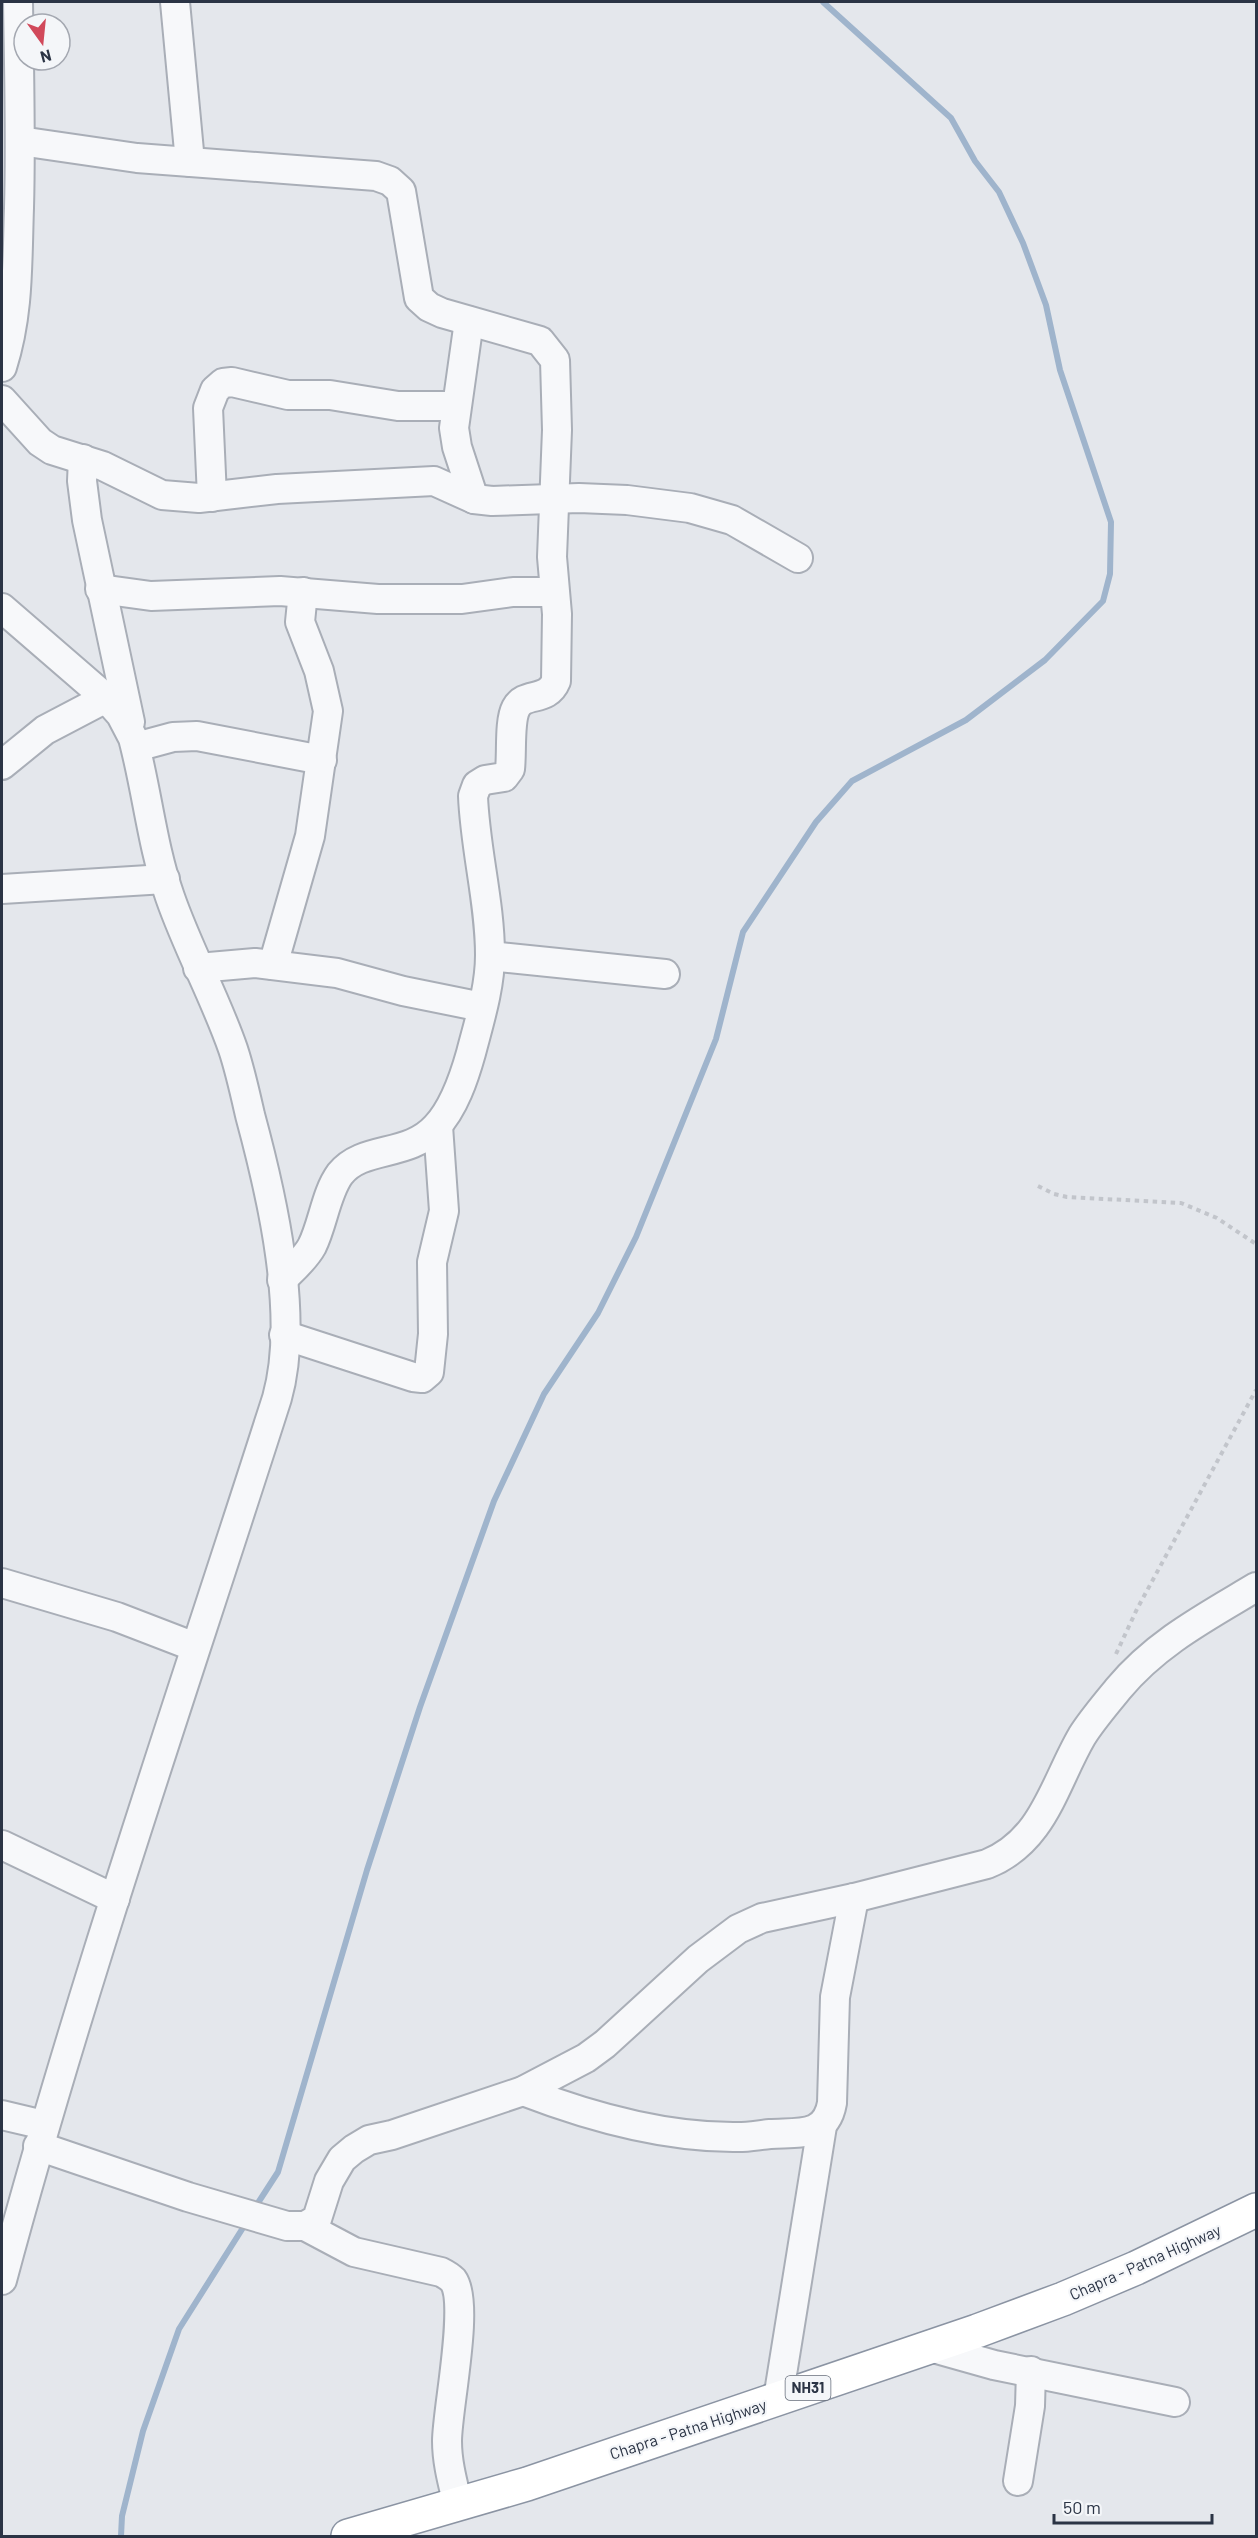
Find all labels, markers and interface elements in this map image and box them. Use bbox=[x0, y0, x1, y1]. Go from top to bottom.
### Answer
north arrow bbox=[12, 12, 72, 72]
text: N bbox=[38, 46, 54, 68]
street label: Chapra - Patna Highway bbox=[1066, 2219, 1224, 2304]
road number: NH31 bbox=[786, 2376, 830, 2400]
street label: Chapra - Patna Highway bbox=[607, 2394, 769, 2463]
scale bar bbox=[1054, 2487, 1212, 2525]
text: 50 m bbox=[1063, 2496, 1101, 2518]

